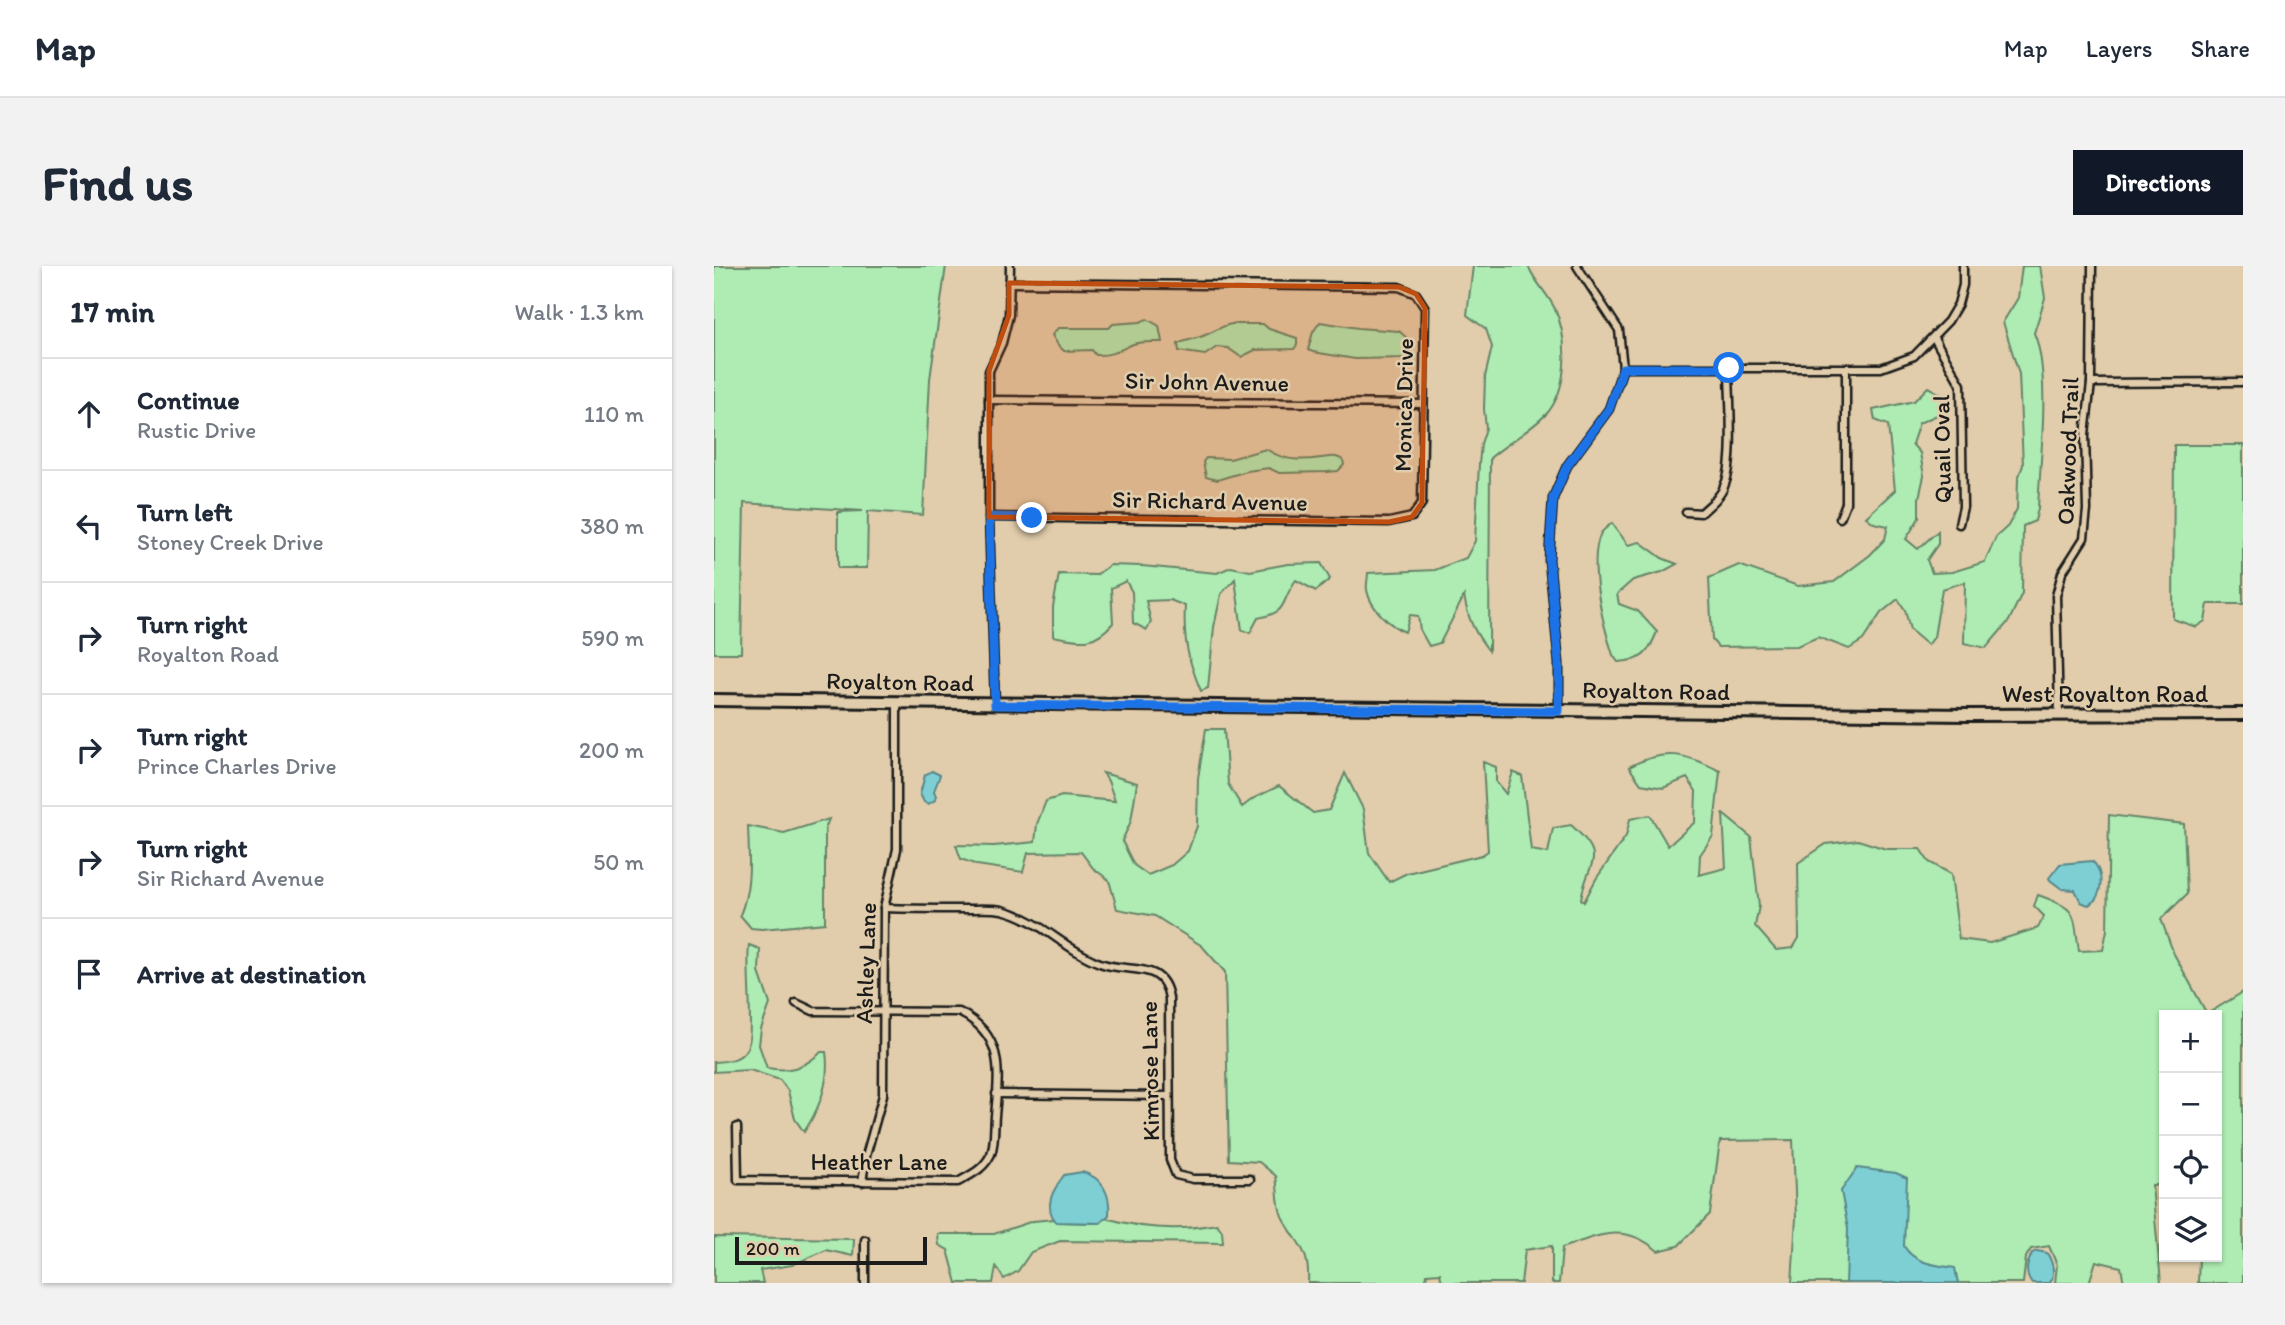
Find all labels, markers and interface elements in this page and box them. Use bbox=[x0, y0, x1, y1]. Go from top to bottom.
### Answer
text: Map bbox=[35, 29, 96, 68]
text: Map bbox=[2004, 34, 2048, 63]
text: Layers bbox=[2086, 34, 2153, 63]
text: Share bbox=[2191, 34, 2250, 63]
button: Directions bbox=[2073, 150, 2243, 215]
text: Find us bbox=[42, 153, 193, 212]
text: 17 min bbox=[70, 293, 154, 330]
text: Walk · 1.3 km bbox=[515, 298, 644, 326]
street label: Monica Drive bbox=[1388, 338, 1419, 472]
route start bbox=[1713, 352, 1744, 383]
street label: Sir John Avenue bbox=[1125, 366, 1289, 397]
street label: Oakwood Trail bbox=[2050, 376, 2085, 525]
text: Continue bbox=[137, 384, 240, 416]
street label: Quail Oval bbox=[1926, 394, 1957, 504]
icon: ahead bbox=[70, 395, 108, 433]
text: 110 m bbox=[584, 400, 644, 428]
text: Rustic Drive bbox=[137, 416, 256, 444]
street label: Sir Richard Avenue bbox=[1112, 484, 1308, 517]
text: Turn left bbox=[137, 496, 233, 528]
route end bbox=[1016, 502, 1047, 533]
icon: left bbox=[70, 507, 108, 545]
text: 380 m bbox=[580, 512, 644, 540]
text: Stoney Creek Drive bbox=[137, 528, 324, 556]
text: Turn right bbox=[137, 608, 248, 640]
icon: right bbox=[70, 619, 108, 657]
text: 590 m bbox=[581, 624, 644, 652]
text: Royalton Road bbox=[137, 640, 279, 668]
street label: Royalton Road bbox=[826, 666, 974, 697]
street label: Royalton Road bbox=[1582, 675, 1730, 706]
street label: West Royalton Road bbox=[2002, 679, 2208, 708]
text: Turn right bbox=[137, 720, 248, 752]
icon: right bbox=[70, 731, 108, 769]
text: 200 m bbox=[579, 736, 644, 764]
text: Prince Charles Drive bbox=[137, 752, 336, 780]
text: Turn right bbox=[137, 832, 248, 864]
icon: right bbox=[70, 843, 108, 881]
text: 50 m bbox=[593, 848, 644, 876]
text: Sir Richard Avenue bbox=[137, 864, 325, 892]
street label: Ashley Lane bbox=[849, 902, 882, 1024]
icon: arrive bbox=[70, 955, 108, 993]
text: Arrive at destination bbox=[137, 958, 366, 990]
street label: Kimrose Lane bbox=[1134, 1001, 1165, 1141]
map controls bbox=[2159, 1010, 2222, 1262]
button: + bbox=[2159, 1010, 2222, 1073]
button: − bbox=[2159, 1073, 2222, 1136]
button: locate bbox=[2159, 1136, 2222, 1199]
street label: Heather Lane bbox=[810, 1147, 948, 1176]
button: layers bbox=[2159, 1199, 2222, 1262]
scale bar bbox=[735, 1234, 928, 1266]
text: 200 m bbox=[746, 1237, 800, 1260]

